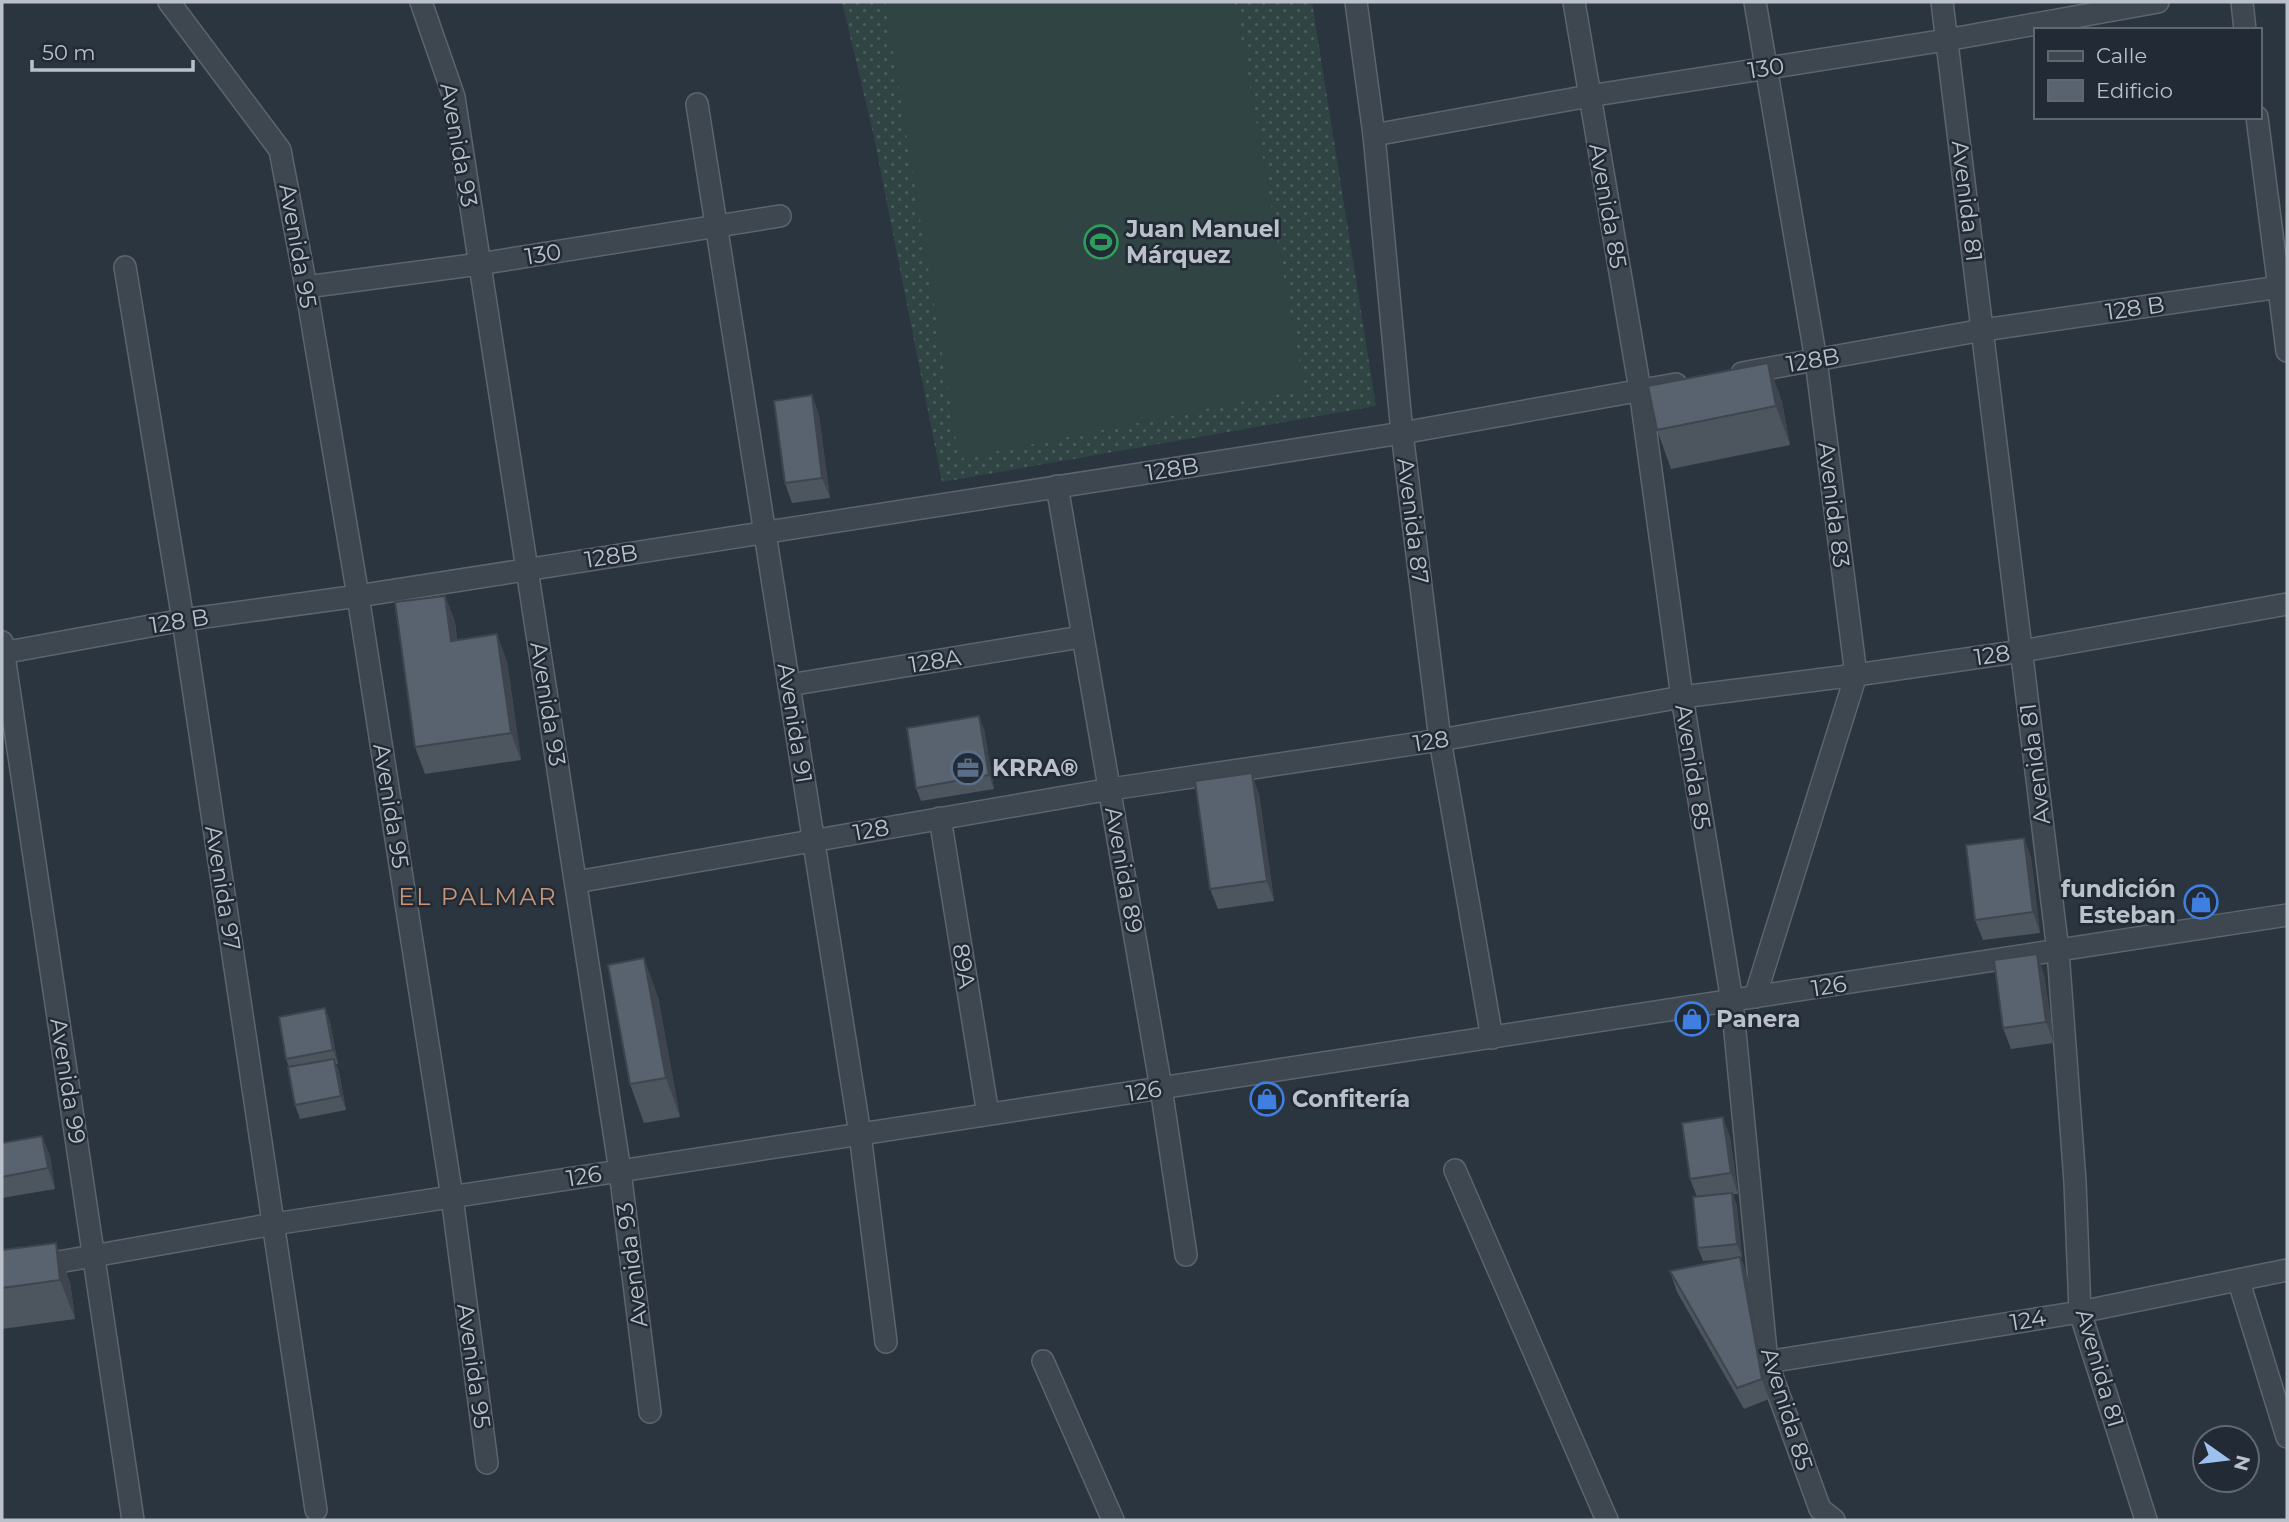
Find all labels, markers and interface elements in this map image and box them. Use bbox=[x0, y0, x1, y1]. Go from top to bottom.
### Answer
scale bar bbox=[32, 28, 192, 72]
legend bbox=[2034, 28, 2261, 119]
text: 50 m bbox=[42, 40, 96, 65]
text: Calle bbox=[2096, 43, 2147, 68]
street label: 130 bbox=[1746, 51, 1786, 85]
text: Edificio bbox=[2096, 78, 2173, 103]
street label: Avenida 93 bbox=[434, 81, 484, 209]
street label: Avenida 81 bbox=[1946, 139, 1988, 263]
street label: Avenida 85 bbox=[1583, 141, 1633, 271]
street label: Avenida 95 bbox=[273, 182, 323, 310]
place label: Juan Manuel Márquez bbox=[1125, 215, 1280, 269]
sports icon: Juan Manuel Márquez bbox=[1082, 223, 1120, 261]
street label: 130 bbox=[523, 237, 563, 271]
street label: 128 B bbox=[2104, 290, 2166, 326]
street label: 128B bbox=[1784, 342, 1842, 378]
street label: Avenida 83 bbox=[1812, 441, 1856, 569]
street label: 128B bbox=[1143, 451, 1201, 487]
street label: Avenida 87 bbox=[1391, 456, 1435, 586]
street label: 128B bbox=[582, 538, 640, 574]
street label: 128 B bbox=[147, 603, 211, 639]
street label: 128 bbox=[1972, 639, 2012, 671]
street label: Avenida 93 bbox=[524, 640, 572, 768]
street label: 128A bbox=[907, 643, 964, 679]
street label: Avenida 91 bbox=[772, 661, 818, 785]
street label: Avenida 85 bbox=[1669, 702, 1717, 832]
street label: Avenida 81 bbox=[2014, 702, 2056, 826]
street label: 128 bbox=[1411, 724, 1451, 758]
street label: Avenida 95 bbox=[367, 742, 415, 870]
office icon: KRRA® bbox=[949, 749, 987, 787]
place label: KRRA® bbox=[992, 754, 1078, 782]
street label: Avenida 89 bbox=[1099, 805, 1149, 935]
street label: 128 bbox=[851, 813, 891, 847]
street label: Avenida 97 bbox=[199, 823, 247, 953]
place label: fundición Esteban bbox=[2061, 875, 2176, 929]
district label: EL PALMAR bbox=[398, 882, 558, 911]
shop icon: fundición Esteban bbox=[2182, 883, 2220, 921]
street label: 89A bbox=[947, 942, 981, 991]
street label: 126 bbox=[1809, 969, 1849, 1003]
shop icon: Panera bbox=[1673, 1000, 1711, 1038]
place label: Panera bbox=[1716, 1005, 1800, 1033]
street label: Avenida 99 bbox=[44, 1016, 92, 1146]
street label: 126 bbox=[1124, 1074, 1164, 1108]
shop icon: Confitería bbox=[1248, 1080, 1286, 1118]
place label: Confitería bbox=[1292, 1085, 1410, 1113]
street label: 126 bbox=[564, 1159, 604, 1193]
street label: Avenida 93 bbox=[610, 1201, 654, 1329]
street label: Avenida 95 bbox=[451, 1302, 497, 1430]
street label: 124 bbox=[2008, 1303, 2048, 1337]
street label: Avenida 81 bbox=[2070, 1306, 2130, 1430]
street label: Avenida 85 bbox=[1755, 1344, 1819, 1474]
north arrow bbox=[2191, 1424, 2261, 1494]
text: N bbox=[2229, 1453, 2255, 1473]

